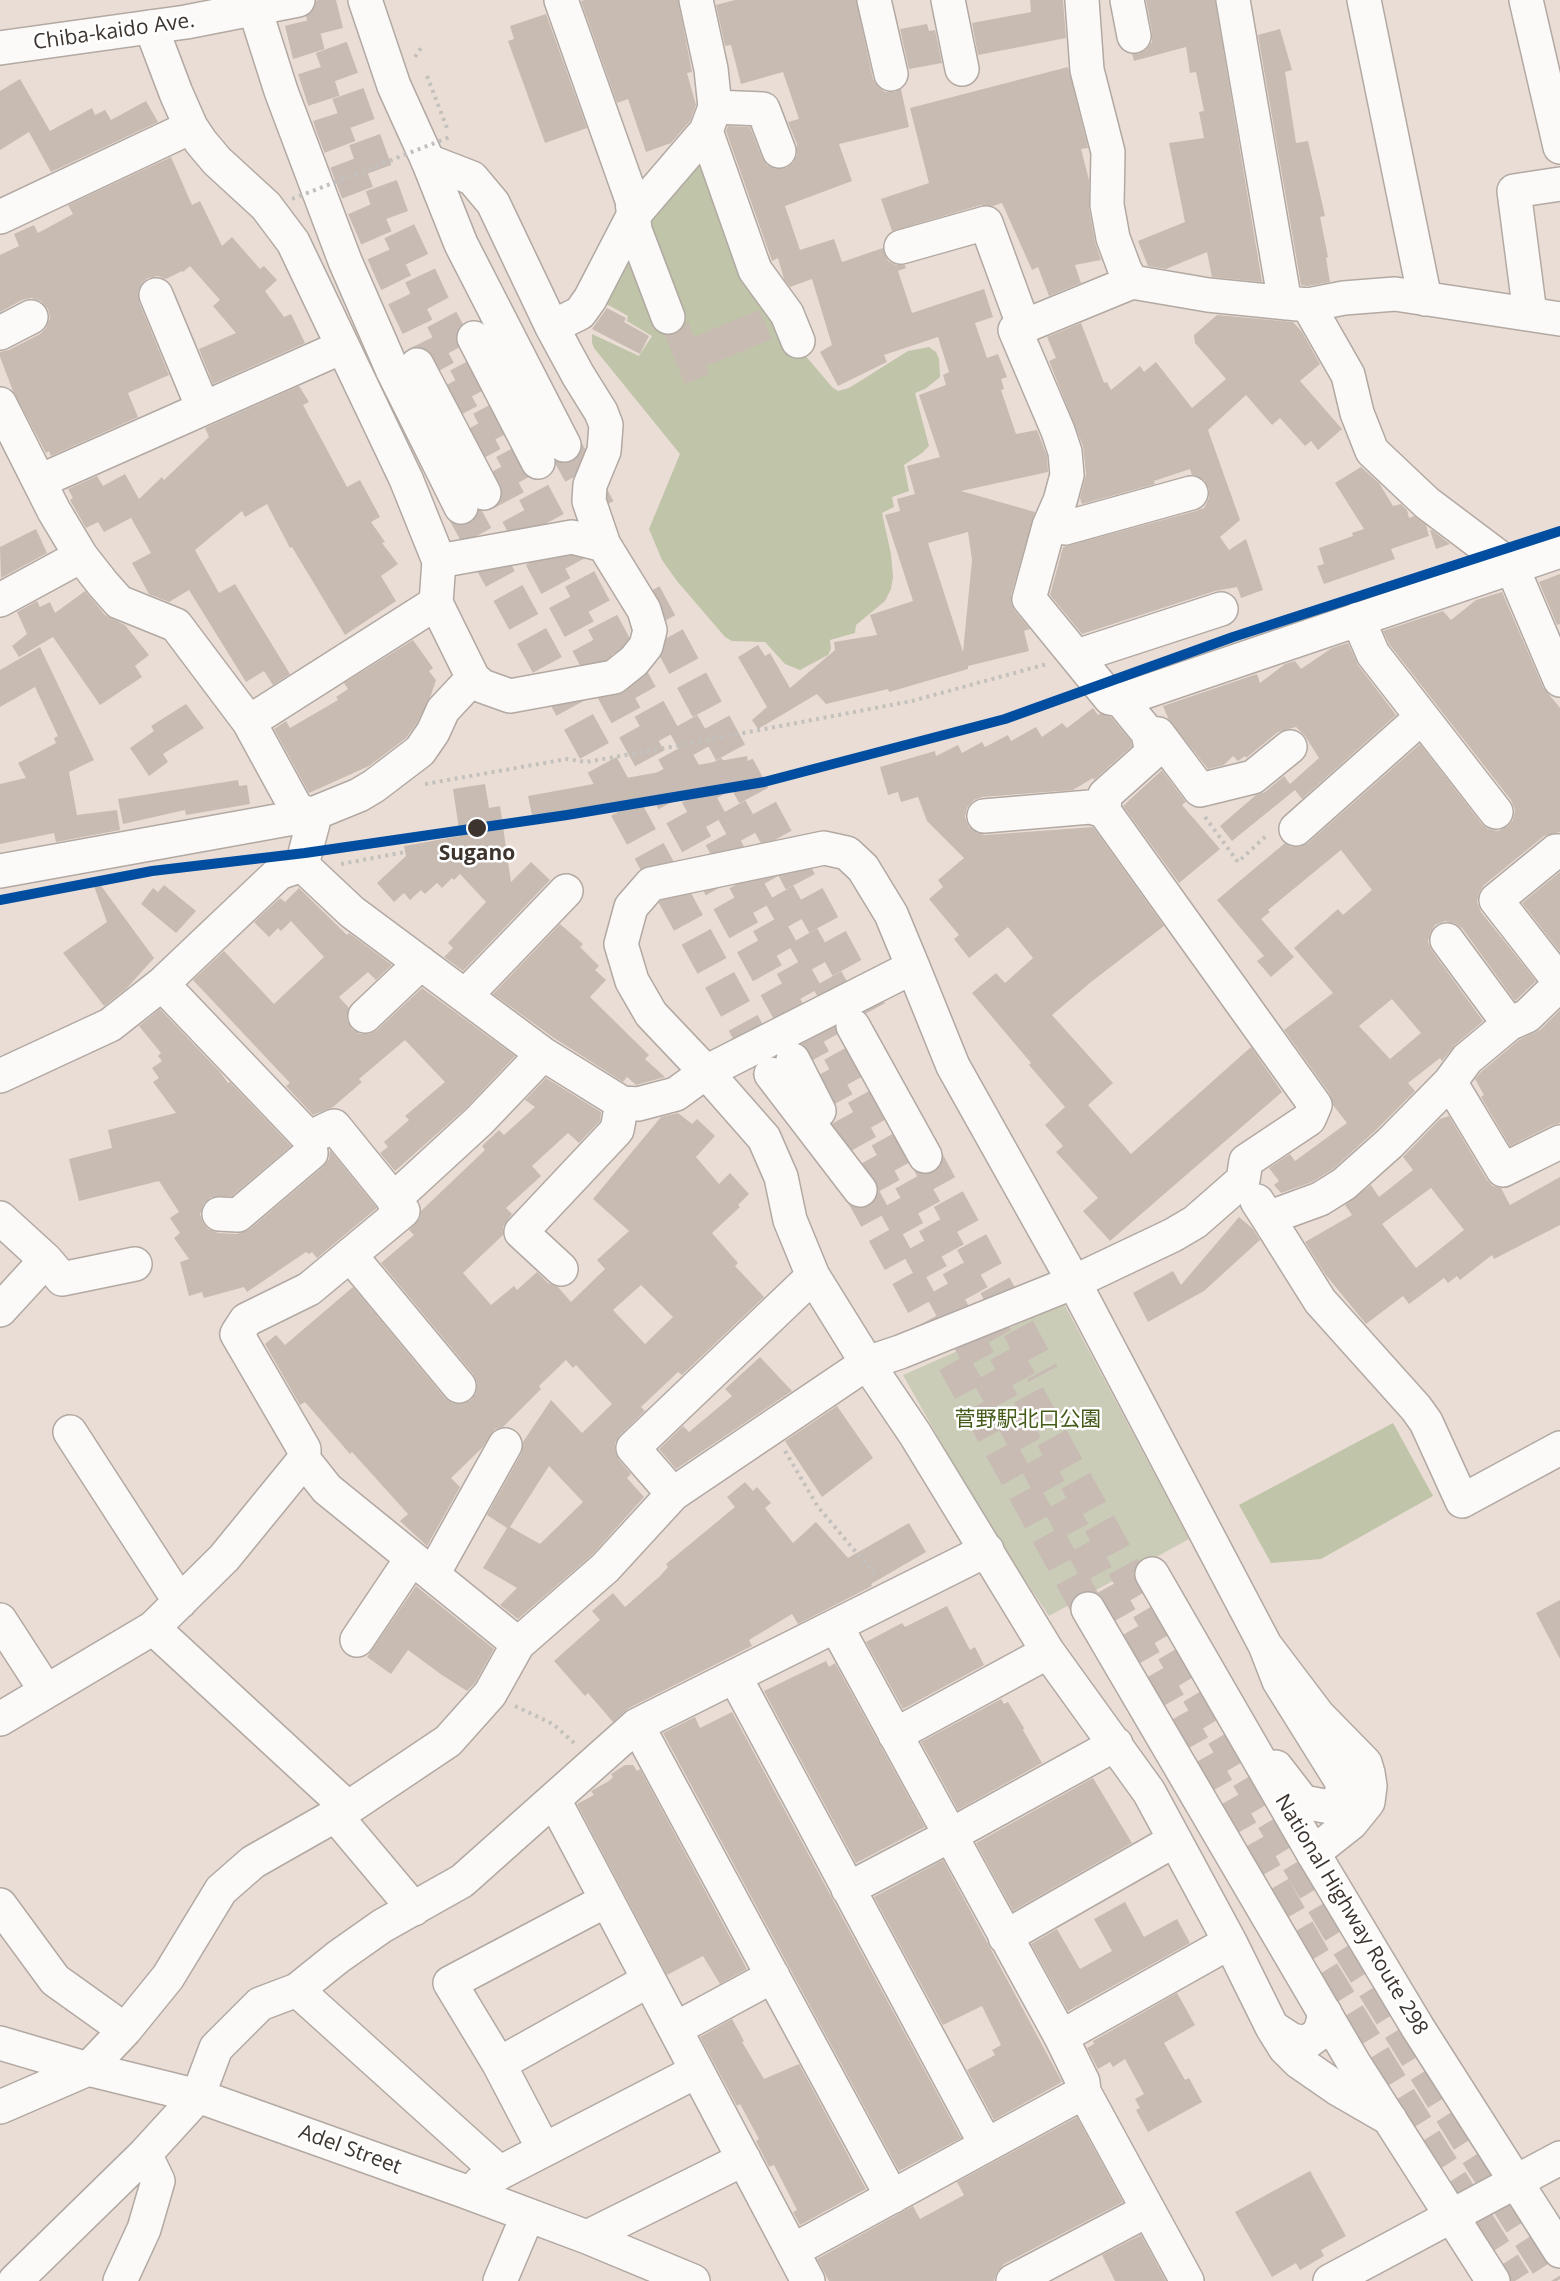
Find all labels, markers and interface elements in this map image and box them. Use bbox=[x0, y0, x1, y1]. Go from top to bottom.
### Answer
street label: Chiba-kaido Ave. bbox=[32, 8, 196, 56]
marker: Sugano bbox=[466, 817, 488, 839]
place label: Sugano bbox=[439, 841, 515, 867]
park label: 菅野駅北口公園 bbox=[955, 1407, 1101, 1433]
street label: National Highway Route 298 bbox=[1269, 1790, 1433, 2040]
street label: Adel Street bbox=[295, 2120, 405, 2180]

